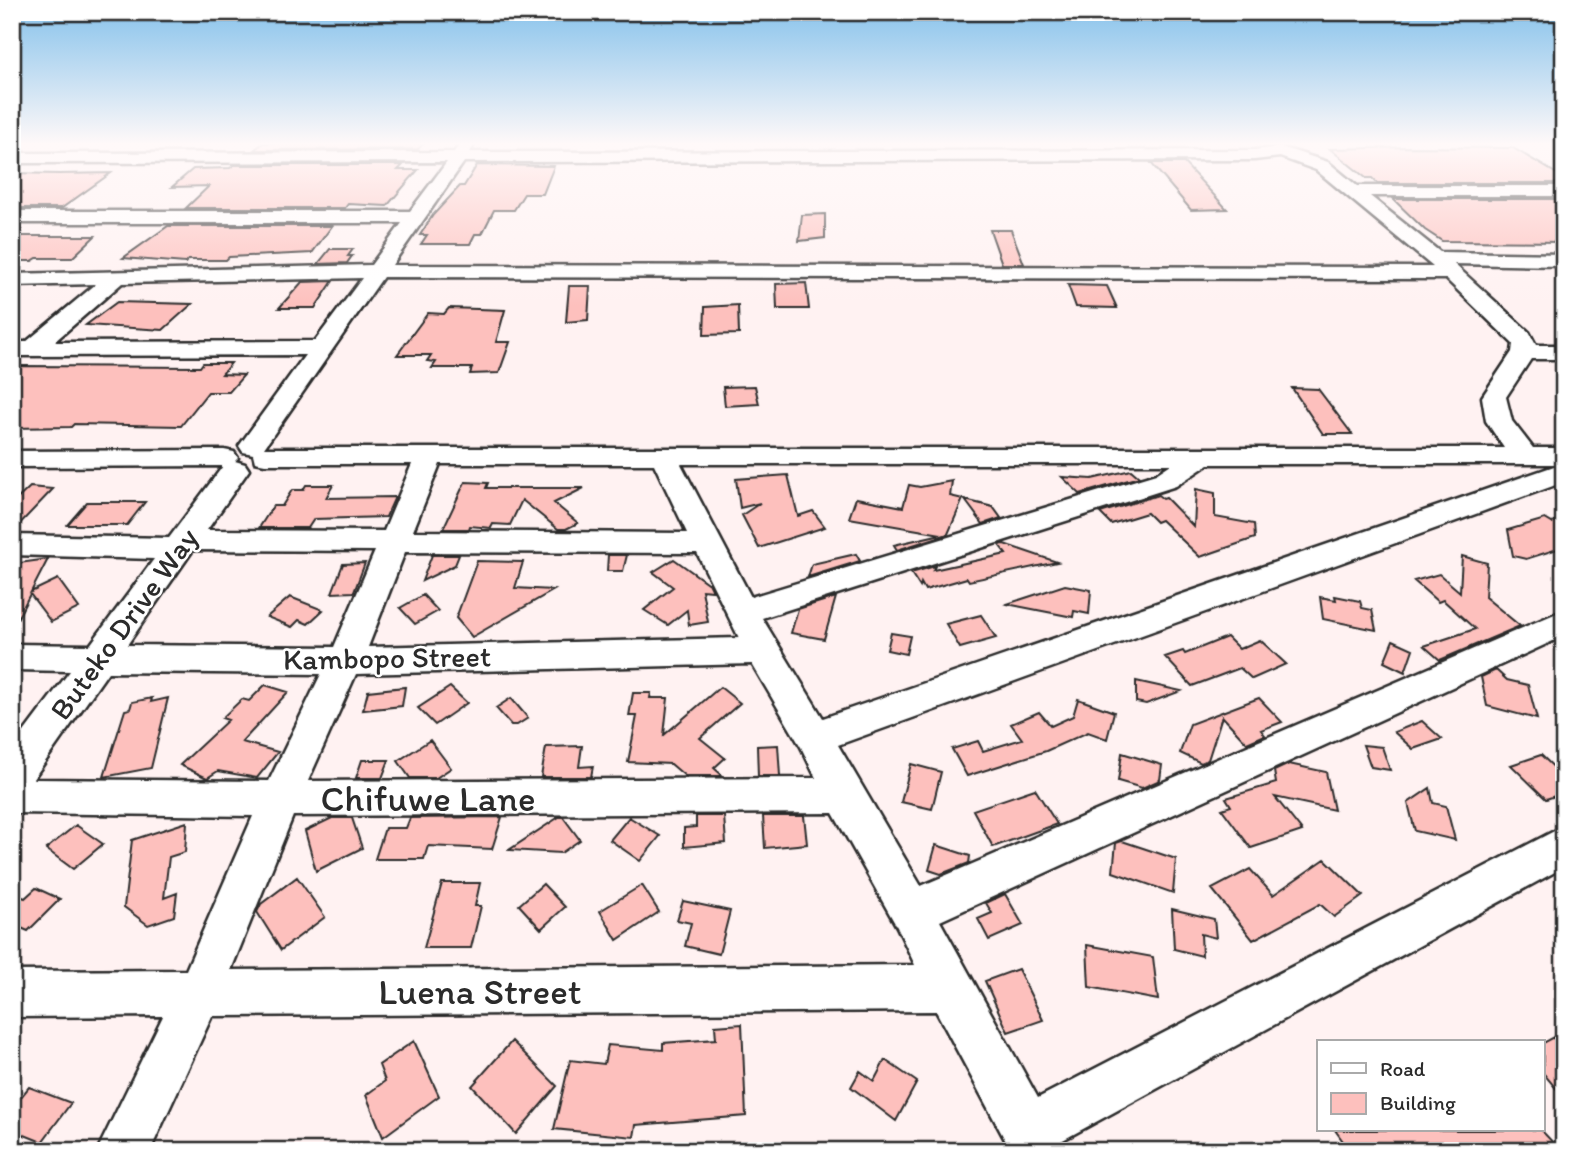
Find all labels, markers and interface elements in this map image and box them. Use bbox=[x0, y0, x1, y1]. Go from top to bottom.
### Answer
street label: Buteko Drive Way bbox=[41, 520, 206, 727]
street label: Kambopo Street bbox=[283, 637, 491, 678]
street label: Chifuwe Lane bbox=[320, 776, 536, 820]
street label: Luena Street bbox=[378, 969, 582, 1013]
legend bbox=[1317, 1040, 1544, 1132]
text: Road bbox=[1380, 1056, 1426, 1081]
text: Building bbox=[1380, 1090, 1456, 1115]

